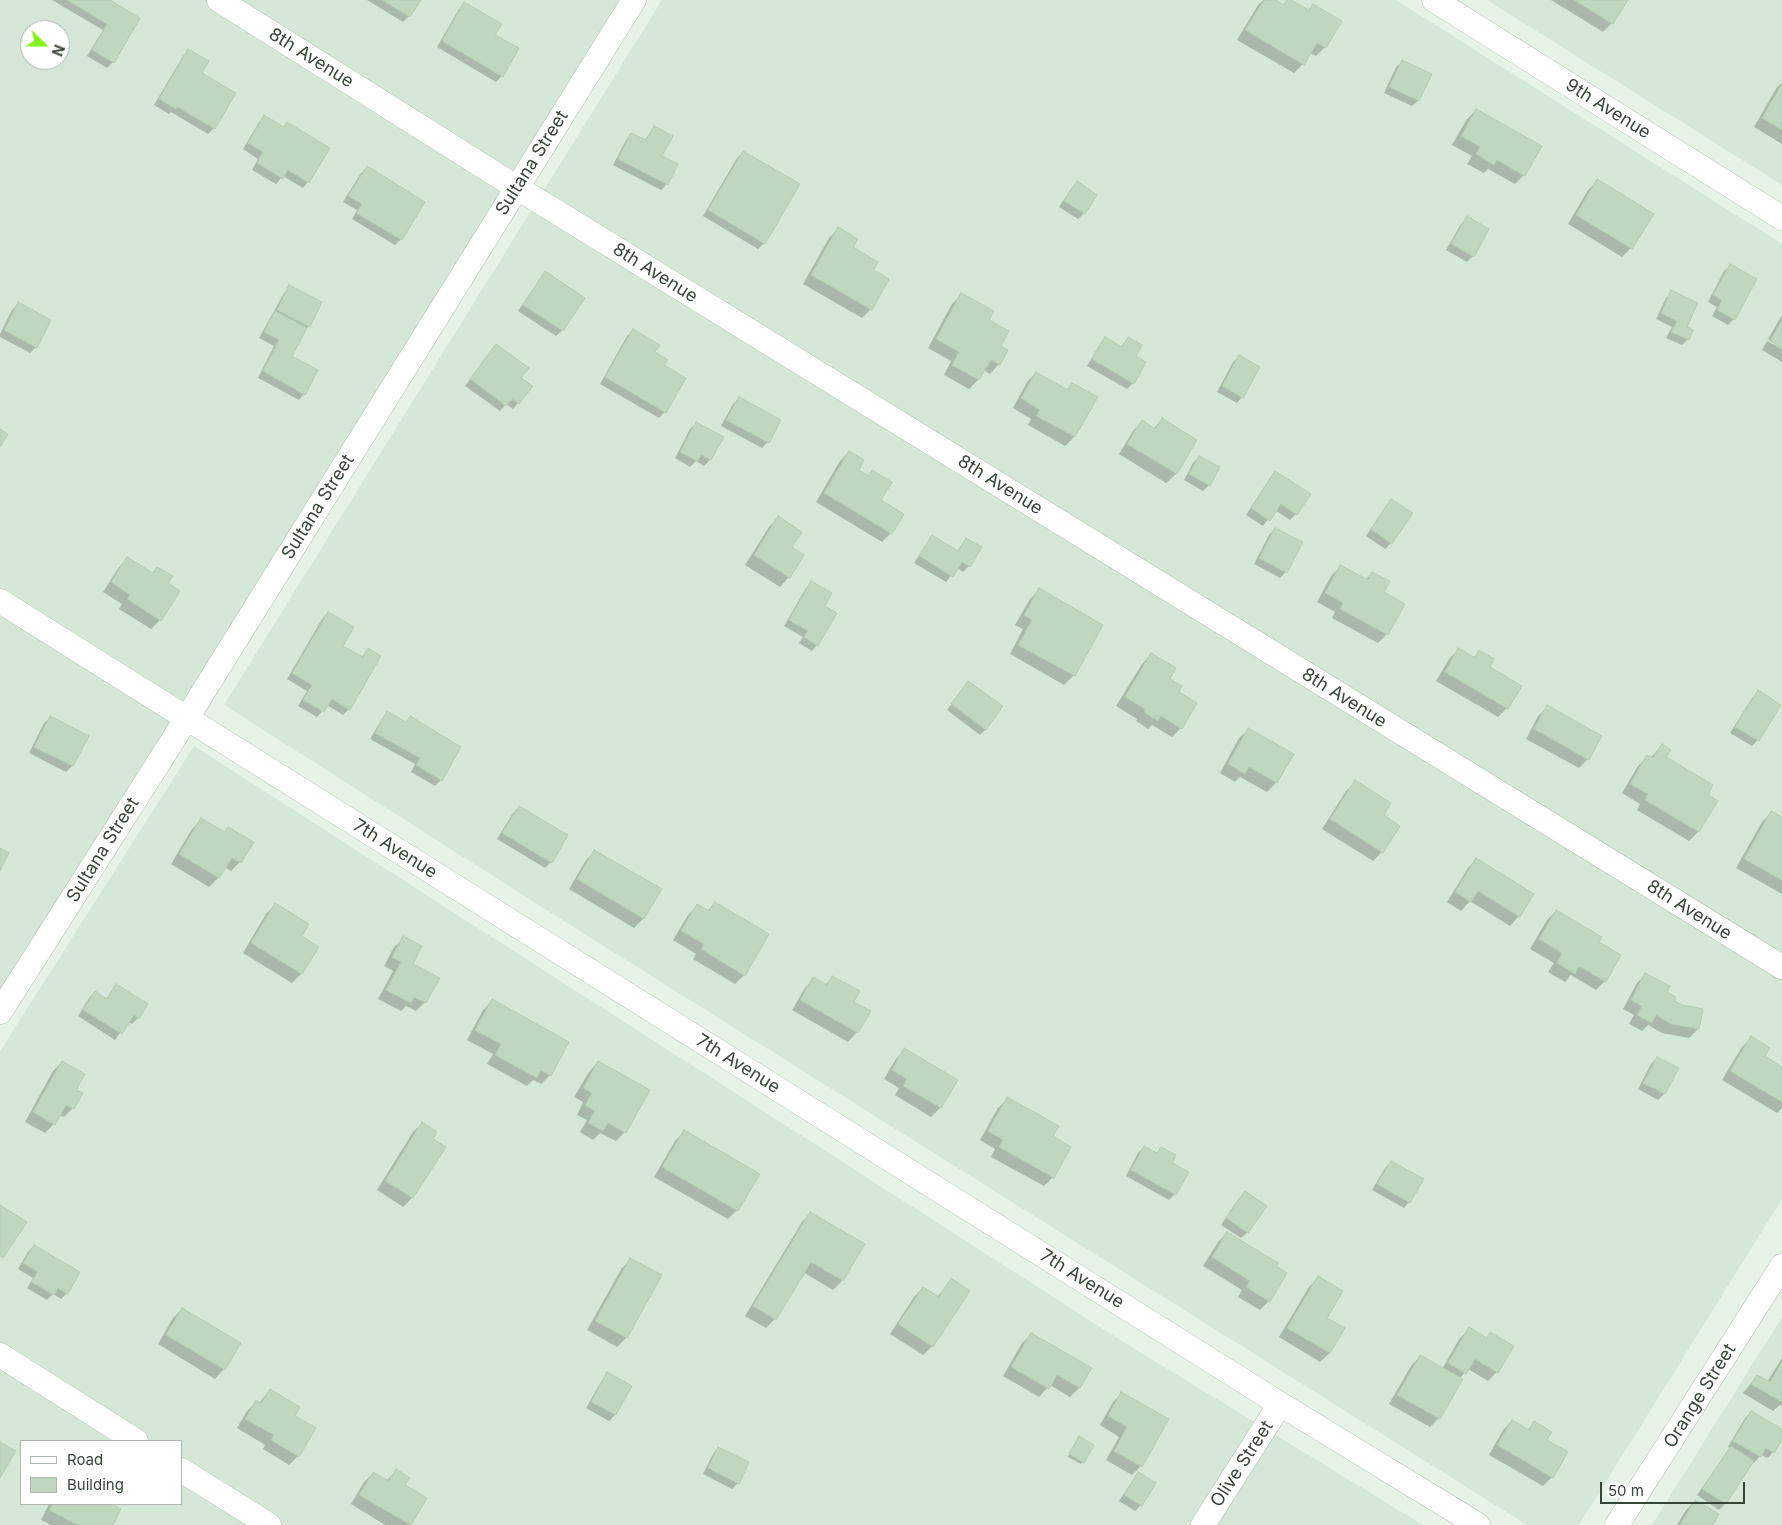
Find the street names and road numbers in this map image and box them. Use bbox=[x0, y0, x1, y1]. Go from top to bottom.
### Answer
street label: 8th Avenue bbox=[265, 23, 357, 93]
street label: 9th Avenue bbox=[1561, 74, 1655, 144]
street label: Sultana Street bbox=[491, 107, 573, 219]
street label: 8th Avenue bbox=[609, 238, 701, 308]
street label: 8th Avenue bbox=[954, 450, 1046, 520]
street label: Sultana Street bbox=[277, 451, 359, 563]
street label: 8th Avenue bbox=[1298, 663, 1390, 733]
street label: Sultana Street bbox=[62, 794, 144, 906]
street label: 7th Avenue bbox=[349, 815, 441, 883]
street label: 8th Avenue bbox=[1643, 875, 1735, 945]
street label: 7th Avenue bbox=[692, 1030, 784, 1098]
street label: 7th Avenue bbox=[1036, 1245, 1128, 1313]
street label: Orange Street bbox=[1659, 1340, 1741, 1452]
street label: Olive Street bbox=[1206, 1417, 1278, 1511]

